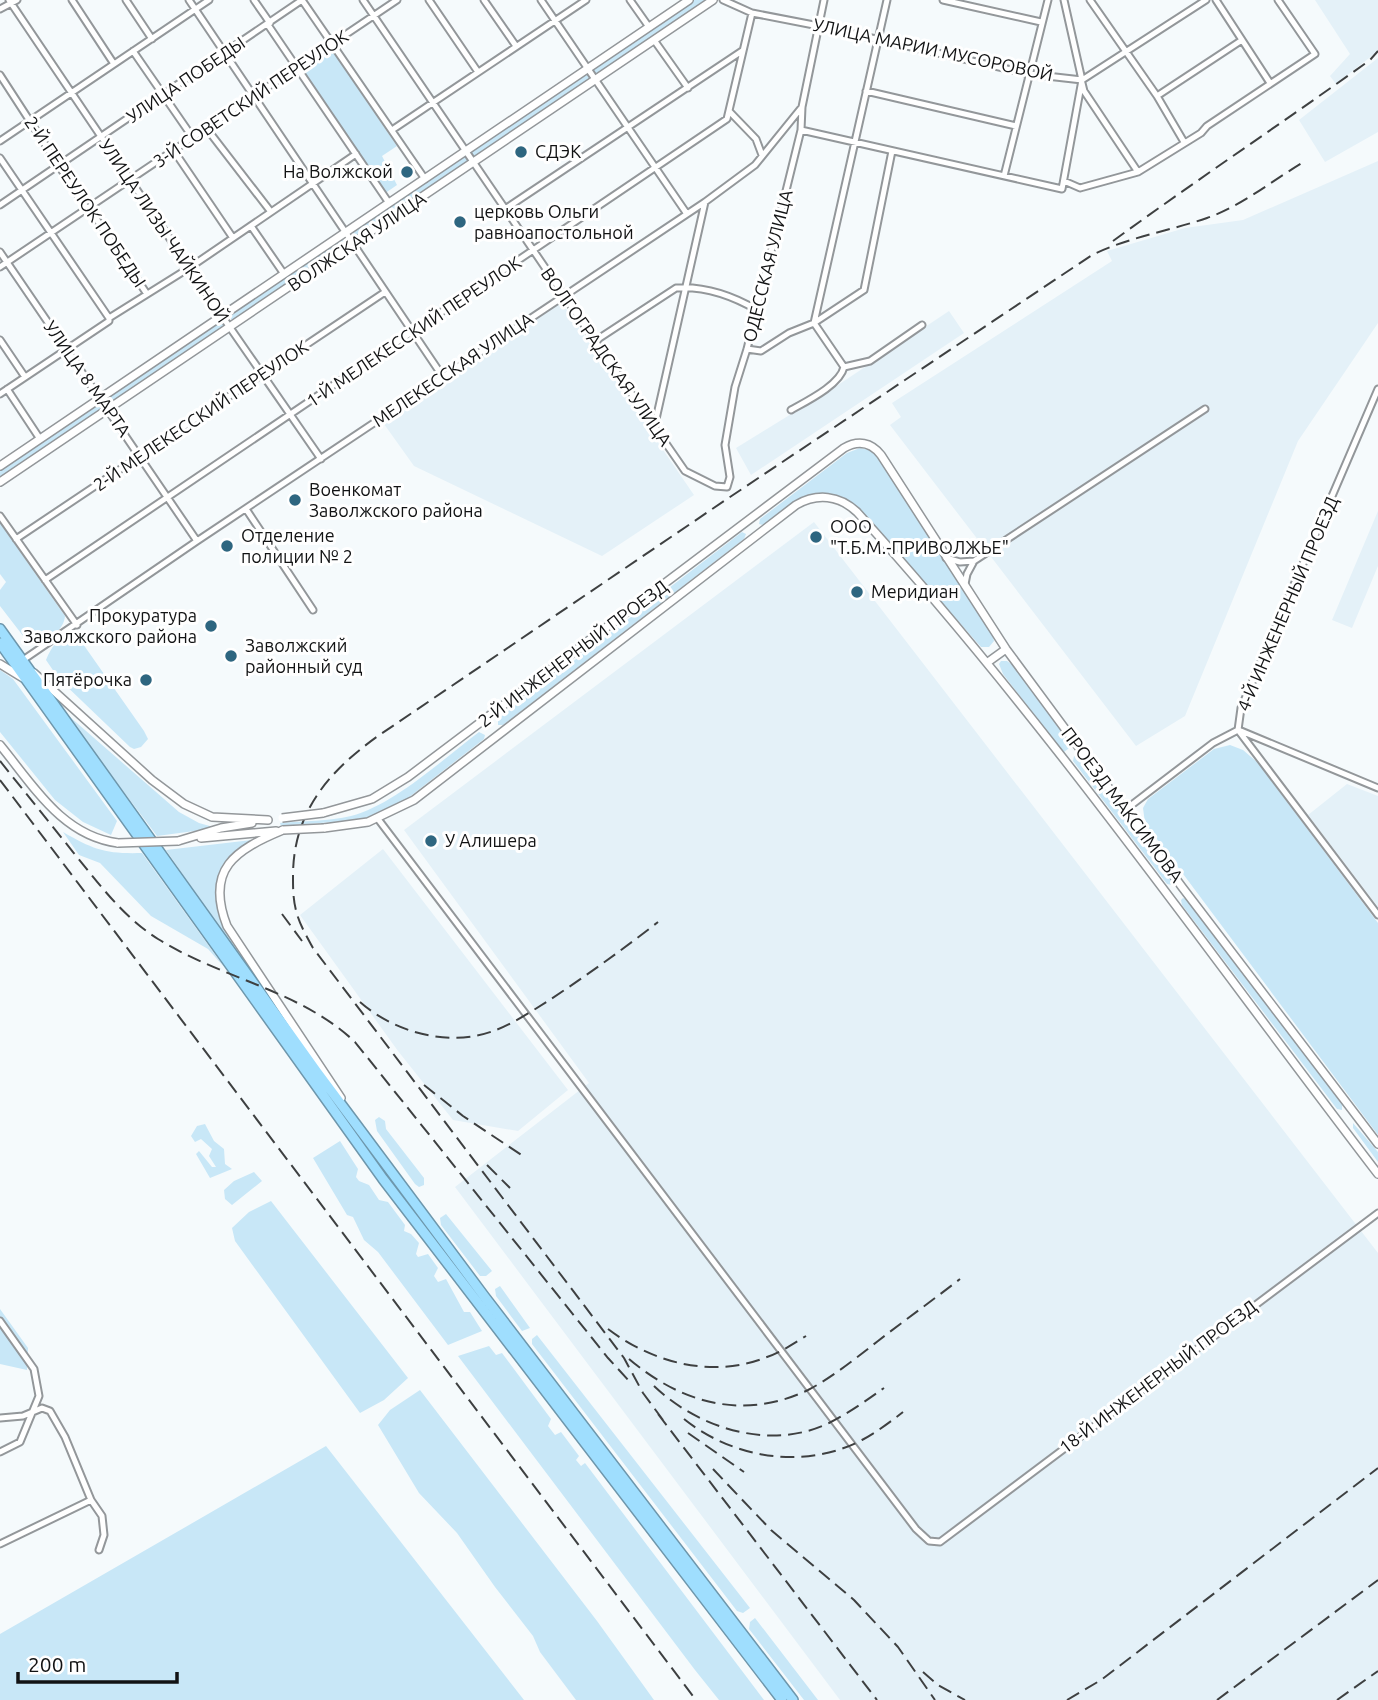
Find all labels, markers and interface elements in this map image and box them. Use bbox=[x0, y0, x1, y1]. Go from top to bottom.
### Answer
street label: УЛИЦА МАРИИ МУСОРОВОЙ bbox=[811, 14, 1055, 84]
street label: 3-Й СОВЕТСКИЙ ПЕРЕУЛОК bbox=[149, 25, 352, 171]
street label: УЛИЦА ПОБЕДЫ bbox=[122, 32, 248, 126]
street label: 2-Й ПЕРЕУЛОК ПОБЕДЫ bbox=[21, 112, 151, 291]
street label: УЛИЦА ЛИЗЫ ЧАЙКИНОЙ bbox=[96, 135, 234, 326]
place label: СДЭК bbox=[535, 141, 581, 161]
marker: СДЭК bbox=[513, 144, 529, 160]
place label: На Волжской bbox=[283, 161, 393, 181]
marker: На Волжской bbox=[399, 164, 415, 180]
street label: ВОЛЖСКАЯ УЛИЦА bbox=[284, 187, 429, 295]
street label: ОДЕССКАЯ УЛИЦА bbox=[738, 187, 796, 344]
place label: церковь Ольги равноапостольной bbox=[474, 201, 634, 242]
marker: церковь Ольги равноапостольной bbox=[452, 214, 468, 230]
street label: 1-Й МЕЛЕКЕССКИЙ ПЕРЕУЛОК bbox=[302, 252, 525, 411]
street label: ВОЛГОГРАДСКАЯ УЛИЦА bbox=[538, 263, 676, 450]
street label: МЕЛЕКЕССКАЯ УЛИЦА bbox=[368, 308, 537, 430]
street label: УЛИЦА 8 МАРТА bbox=[40, 317, 135, 440]
street label: 2-Й МЕЛЕКЕССКИЙ ПЕРЕУЛОК bbox=[89, 336, 312, 495]
place label: Военкомат Заволжского района bbox=[309, 479, 483, 520]
marker: Военкомат Заволжского района bbox=[287, 492, 303, 508]
street label: 4-Й ИНЖЕНЕРНЫЙ ПРОЕЗД bbox=[1233, 493, 1341, 714]
place label: ООО "Т.Б.М.-ПРИВОЛЖЬЕ" bbox=[830, 516, 1009, 557]
place label: Отделение полиции № 2 bbox=[241, 525, 353, 566]
marker: ООО "Т.Б.М.-ПРИВОЛЖЬЕ" bbox=[808, 529, 824, 545]
marker: Отделение полиции № 2 bbox=[219, 538, 235, 554]
street label: 2-Й ИНЖЕНЕРНЫЙ ПРОЕЗД bbox=[474, 576, 671, 731]
place label: Меридиан bbox=[871, 581, 959, 601]
marker: Меридиан bbox=[849, 584, 865, 600]
place label: Прокуратура Заволжского района bbox=[23, 605, 197, 646]
marker: Прокуратура Заволжского района bbox=[203, 618, 219, 634]
place label: Заволжский районный суд bbox=[245, 635, 363, 676]
marker: Заволжский районный суд bbox=[223, 648, 239, 664]
place label: Пятёрочка bbox=[43, 669, 132, 689]
marker: Пятёрочка bbox=[138, 672, 154, 688]
street label: ПРОЕЗД МАКСИМОВА bbox=[1058, 723, 1188, 886]
place label: У Алишера bbox=[445, 830, 537, 850]
marker: У Алишера bbox=[423, 833, 439, 849]
street label: 18-Й ИНЖЕНЕРНЫЙ ПРОЕЗД bbox=[1055, 1296, 1260, 1457]
scale bar bbox=[18, 1640, 177, 1684]
text: 200 m bbox=[28, 1652, 86, 1676]

